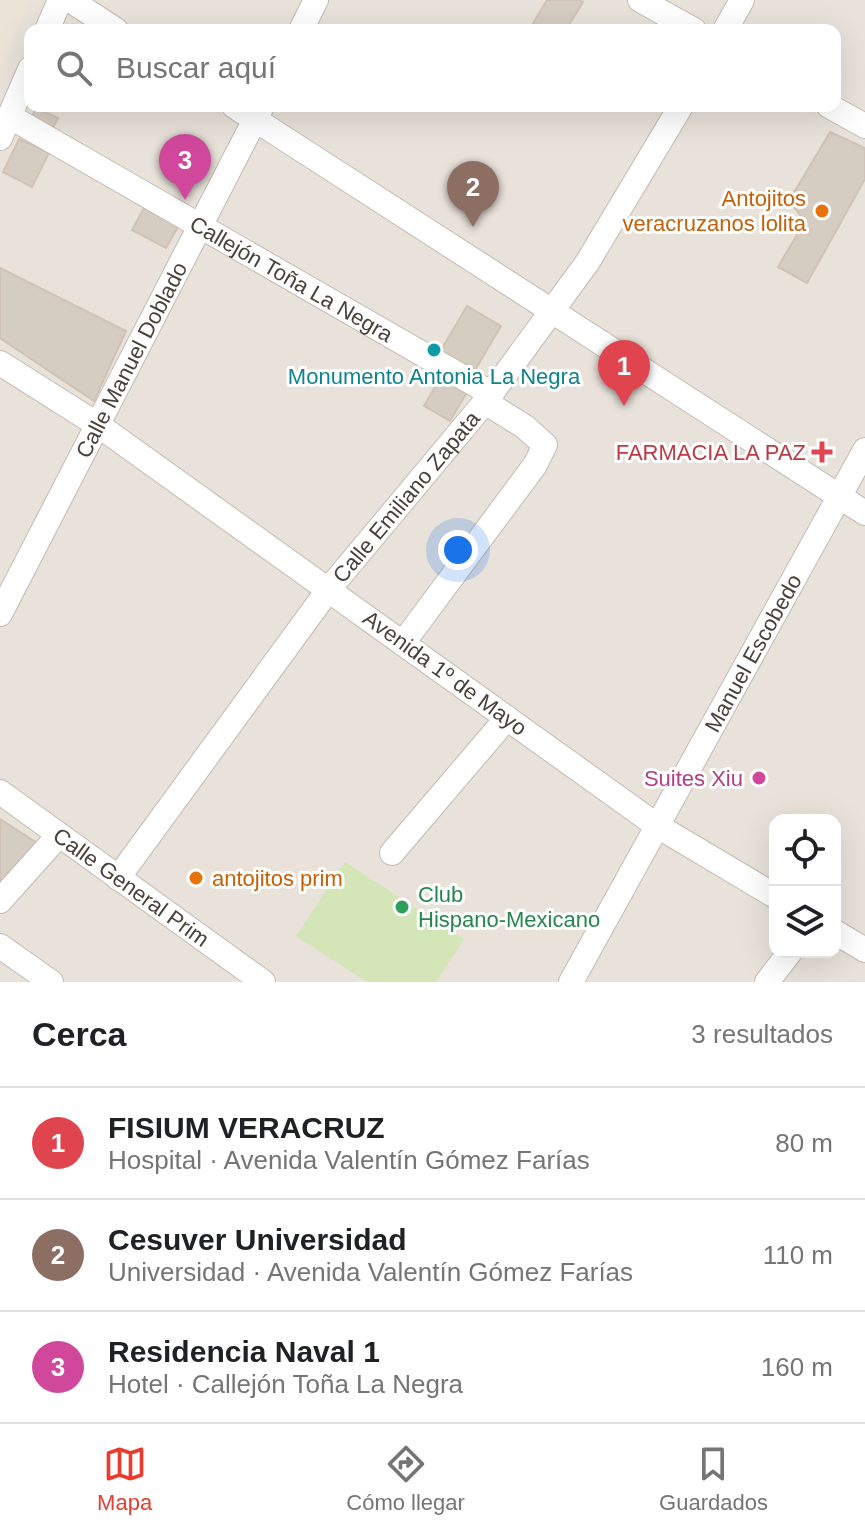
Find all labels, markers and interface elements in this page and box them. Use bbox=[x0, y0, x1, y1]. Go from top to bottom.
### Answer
search box bbox=[24, 24, 841, 112]
icon: search bbox=[52, 46, 96, 90]
text: Buscar aquí bbox=[116, 51, 276, 84]
pin: 3 bbox=[159, 134, 211, 200]
pin: 2 bbox=[447, 161, 499, 227]
place label: Antojitos veracruzanos lolita bbox=[623, 186, 807, 236]
marker: Antojitos veracruzanos lolita bbox=[813, 202, 831, 220]
street label: Callejón Toña La Negra bbox=[186, 210, 398, 347]
street label: Calle Manuel Doblado bbox=[70, 258, 192, 462]
pin: 1 bbox=[598, 340, 650, 406]
marker: Monumento Antonia La Negra bbox=[425, 341, 443, 359]
place label: Monumento Antonia La Negra bbox=[288, 364, 581, 389]
street label: Calle Emiliano Zapata bbox=[327, 405, 485, 587]
place label: FARMACIA LA PAZ bbox=[616, 440, 806, 465]
marker: FARMACIA LA PAZ bbox=[813, 443, 831, 461]
your location bbox=[438, 530, 478, 570]
street label: Manuel Escobedo bbox=[699, 570, 806, 736]
street label: Avenida 1º de Mayo bbox=[358, 605, 532, 741]
place label: Suites Xiu bbox=[644, 766, 743, 791]
marker: Suites Xiu bbox=[750, 769, 768, 787]
map controls bbox=[769, 814, 841, 958]
button: locate bbox=[769, 814, 841, 886]
street label: Calle General Prim bbox=[49, 822, 214, 951]
place label: antojitos prim bbox=[212, 866, 343, 891]
marker: antojitos prim bbox=[187, 869, 205, 887]
place label: Club Hispano-Mexicano bbox=[418, 882, 600, 932]
button: layers bbox=[769, 886, 841, 958]
marker: Club Hispano-Mexicano bbox=[393, 898, 411, 916]
text: Cerca bbox=[32, 1015, 127, 1053]
text: 3 resultados bbox=[691, 1019, 833, 1049]
text: FISIUM VERACRUZ bbox=[108, 1111, 385, 1144]
text: 1 bbox=[51, 1128, 65, 1158]
text: 80 m bbox=[775, 1128, 833, 1158]
text: Hospital · Avenida Valentín Gómez Farías bbox=[108, 1145, 590, 1175]
text: Cesuver Universidad bbox=[108, 1223, 406, 1256]
text: 2 bbox=[51, 1240, 65, 1270]
text: 110 m bbox=[763, 1240, 833, 1270]
text: Universidad · Avenida Valentín Gómez Farías bbox=[108, 1257, 633, 1287]
text: Residencia Naval 1 bbox=[108, 1335, 380, 1368]
text: 3 bbox=[51, 1352, 65, 1382]
text: 160 m bbox=[761, 1352, 833, 1382]
text: Hotel · Callejón Toña La Negra bbox=[108, 1369, 463, 1399]
tab: Mapa bbox=[97, 1442, 152, 1516]
tab: Cómo llegar bbox=[346, 1442, 465, 1516]
tab: Guardados bbox=[659, 1442, 768, 1516]

